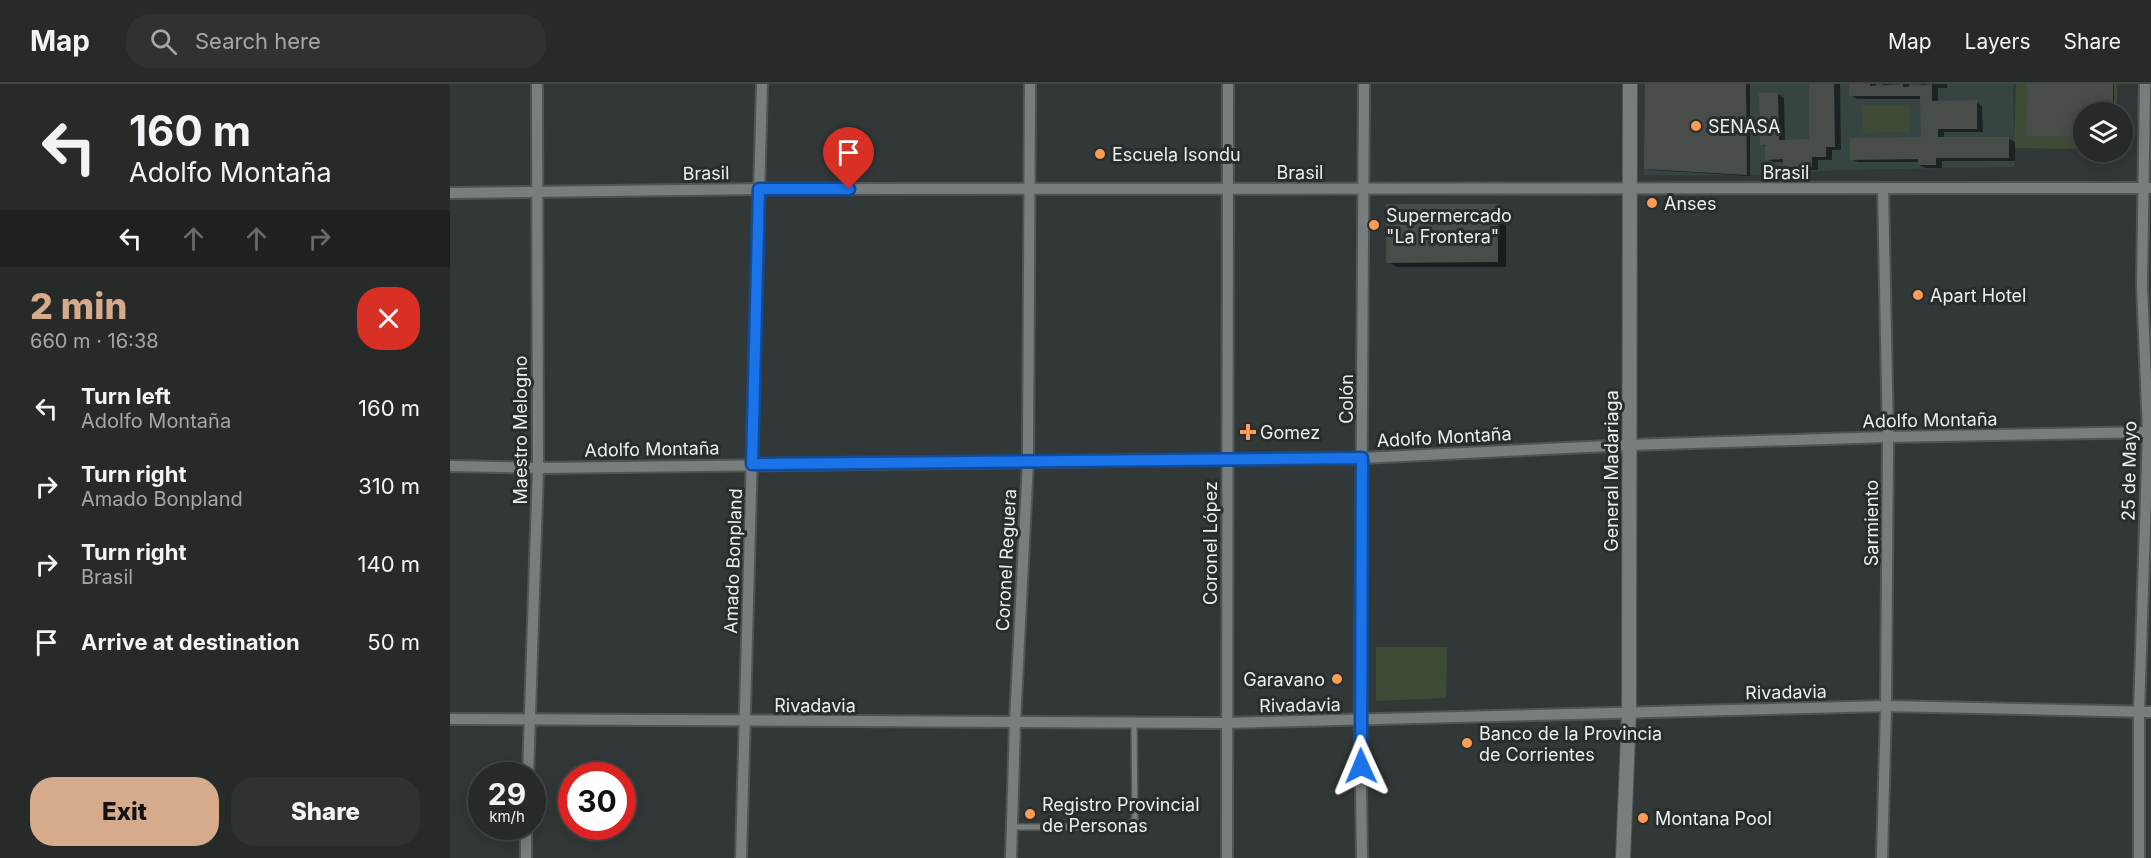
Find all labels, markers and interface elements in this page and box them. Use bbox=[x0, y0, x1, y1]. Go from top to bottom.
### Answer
search box bbox=[126, 14, 546, 68]
text: Map bbox=[30, 24, 90, 58]
icon: search bbox=[147, 25, 180, 58]
text: Search here bbox=[195, 28, 321, 54]
text: Map bbox=[1888, 29, 1932, 54]
text: Layers bbox=[1965, 29, 2031, 54]
text: Share bbox=[2064, 29, 2121, 54]
map controls bbox=[2073, 102, 2133, 162]
button: layers bbox=[2073, 102, 2133, 162]
text: 160 m bbox=[129, 105, 251, 156]
icon: left bbox=[30, 108, 108, 186]
place label: SENASA bbox=[1708, 116, 1780, 137]
marker: SENASA bbox=[1689, 119, 1703, 133]
pin bbox=[823, 127, 874, 189]
icon: arrive bbox=[832, 136, 865, 169]
place label: Escuela Isondu bbox=[1112, 144, 1241, 165]
marker: Escuela Isondu bbox=[1093, 147, 1107, 161]
text: Adolfo Montaña bbox=[129, 156, 332, 189]
street label: Brasil bbox=[682, 162, 730, 184]
street label: Brasil bbox=[1277, 162, 1323, 183]
street label: Brasil bbox=[1763, 162, 1809, 183]
place label: Anses bbox=[1664, 193, 1717, 214]
marker: Anses bbox=[1645, 196, 1659, 210]
place label: Supermercado "La Frontera" bbox=[1386, 205, 1512, 247]
marker: Supermercado "La Frontera" bbox=[1367, 218, 1381, 232]
icon: left bbox=[114, 222, 147, 255]
icon: ahead bbox=[177, 222, 210, 255]
icon: ahead bbox=[240, 222, 273, 255]
icon: right bbox=[303, 222, 336, 255]
text: 2 min bbox=[30, 284, 127, 328]
place label: Apart Hotel bbox=[1930, 285, 2026, 306]
button: close bbox=[357, 287, 420, 350]
marker: Apart Hotel bbox=[1911, 288, 1925, 302]
text: 660 m · 16:38 bbox=[30, 329, 159, 353]
street label: Maestro Melogno bbox=[510, 356, 531, 504]
street label: Colón bbox=[1336, 374, 1357, 424]
text: Turn left bbox=[81, 383, 171, 409]
street label: General Madariaga bbox=[1601, 390, 1622, 552]
icon: left bbox=[30, 392, 63, 425]
text: 160 m bbox=[358, 395, 420, 421]
street label: Adolfo Montaña bbox=[1862, 408, 1998, 432]
text: Adolfo Montaña bbox=[81, 409, 231, 433]
street label: 25 de Mayo bbox=[2118, 421, 2140, 521]
place label: Gomez bbox=[1260, 422, 1320, 443]
street label: Adolfo Montaña bbox=[1376, 423, 1512, 451]
marker: Gomez bbox=[1241, 425, 1255, 439]
street label: Adolfo Montaña bbox=[584, 437, 720, 461]
text: Turn right bbox=[81, 461, 187, 487]
icon: right bbox=[30, 470, 63, 503]
text: 310 m bbox=[358, 473, 420, 499]
street label: Sarmiento bbox=[1861, 480, 1882, 566]
street label: Coronel López bbox=[1200, 481, 1221, 605]
text: Amado Bonpland bbox=[81, 487, 243, 511]
street label: Amado Bonpland bbox=[720, 488, 746, 634]
street label: Coronel Reguera bbox=[992, 488, 1020, 632]
text: Turn right bbox=[81, 539, 187, 565]
icon: right bbox=[30, 548, 63, 581]
text: 140 m bbox=[358, 551, 420, 577]
text: Brasil bbox=[81, 565, 133, 589]
icon: arrive bbox=[30, 626, 63, 659]
text: Arrive at destination bbox=[81, 629, 300, 655]
text: 50 m bbox=[367, 629, 420, 655]
place label: Garavano bbox=[1243, 669, 1325, 690]
marker: Garavano bbox=[1330, 672, 1344, 686]
street label: Rivadavia bbox=[1745, 681, 1827, 703]
street label: Rivadavia bbox=[1259, 694, 1341, 716]
street label: Rivadavia bbox=[774, 695, 856, 716]
place label: Banco de la Provincia de Corrientes bbox=[1479, 723, 1662, 765]
position arrow bbox=[1329, 734, 1393, 798]
marker: Banco de la Provincia de Corrientes bbox=[1460, 736, 1474, 750]
speed limit sign: 30 bbox=[558, 762, 636, 840]
text: 29 bbox=[488, 776, 526, 812]
button: Exit bbox=[30, 777, 219, 846]
button: Share bbox=[231, 777, 420, 846]
place label: Registro Provincial de Personas bbox=[1042, 794, 1200, 836]
text: km/h bbox=[489, 807, 525, 826]
marker: Registro Provincial de Personas bbox=[1023, 807, 1037, 821]
place label: Montana Pool bbox=[1655, 808, 1772, 829]
marker: Montana Pool bbox=[1636, 811, 1650, 825]

